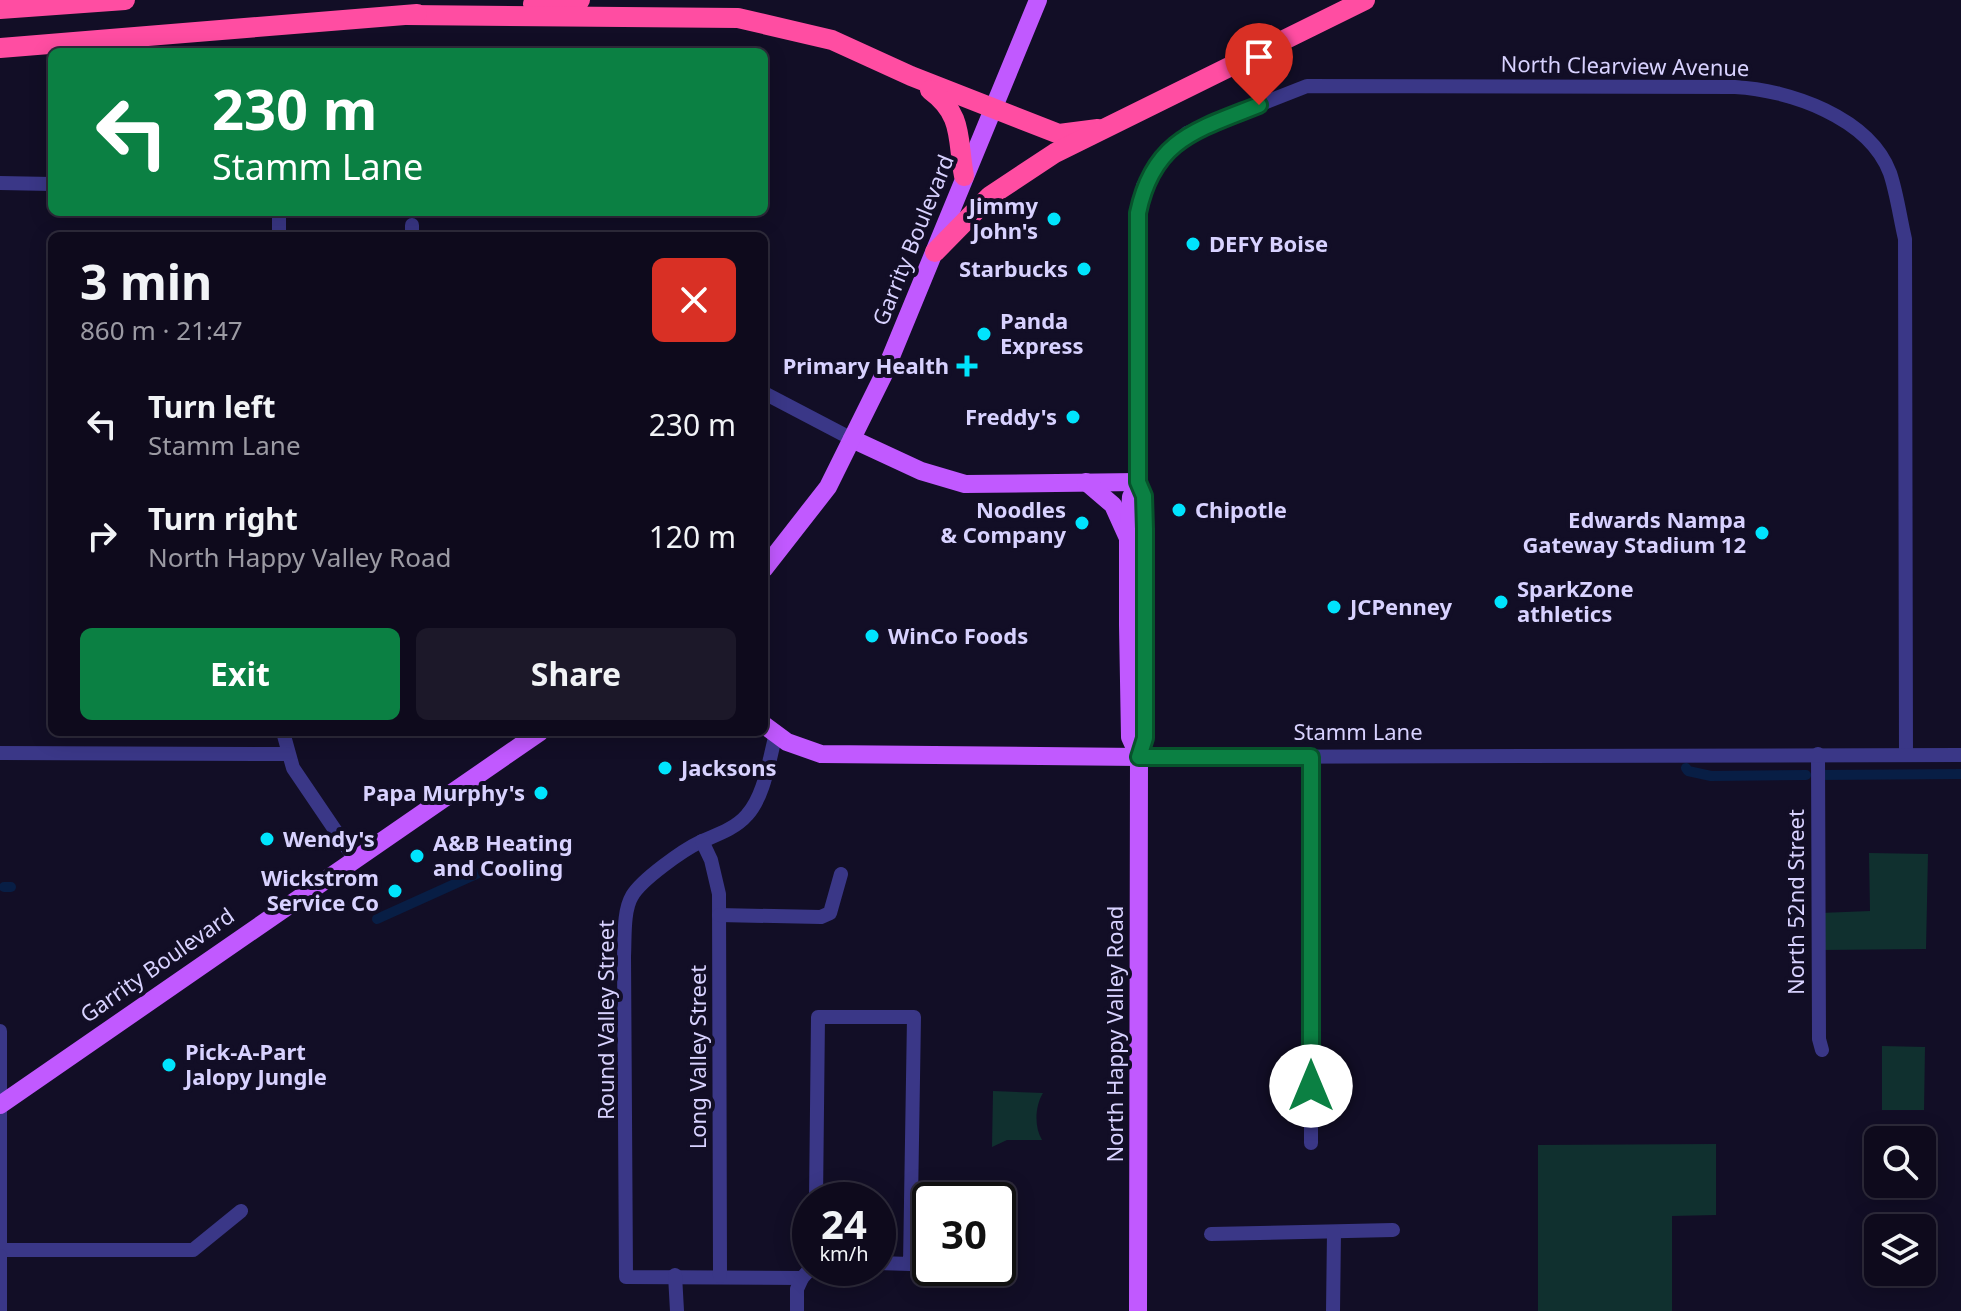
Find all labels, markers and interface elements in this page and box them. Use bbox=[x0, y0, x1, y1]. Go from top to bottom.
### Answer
pin bbox=[1225, 23, 1293, 105]
icon: arrive bbox=[1237, 35, 1281, 79]
street label: North Clearview Avenue bbox=[1500, 48, 1750, 82]
text: 230 m bbox=[212, 70, 377, 146]
icon: left bbox=[80, 80, 184, 184]
text: Stamm Lane bbox=[212, 142, 423, 191]
street label: Garrity Boulevard bbox=[864, 150, 960, 329]
place label: Jimmy John's bbox=[967, 190, 1038, 245]
marker: Jimmy John's bbox=[1045, 210, 1063, 228]
place label: DEFY Boise bbox=[1209, 228, 1328, 258]
marker: DEFY Boise bbox=[1184, 235, 1202, 253]
text: 3 min bbox=[80, 249, 212, 314]
place label: Starbucks bbox=[959, 253, 1068, 283]
button: close bbox=[652, 258, 736, 342]
marker: Starbucks bbox=[1075, 260, 1093, 278]
place label: Panda Express bbox=[1000, 305, 1084, 360]
text: 860 m · 21:47 bbox=[80, 312, 243, 348]
marker: Panda Express bbox=[975, 325, 993, 343]
place label: Primary Health bbox=[783, 350, 949, 380]
marker: Primary Health bbox=[956, 355, 978, 377]
text: Turn left bbox=[148, 386, 276, 427]
place label: Freddy's bbox=[965, 401, 1057, 431]
icon: left bbox=[80, 402, 124, 446]
text: 230 m bbox=[649, 404, 736, 445]
marker: Freddy's bbox=[1064, 408, 1082, 426]
text: Stamm Lane bbox=[148, 427, 301, 463]
place label: Noodles & Company bbox=[941, 494, 1066, 549]
place label: Chipotle bbox=[1195, 494, 1287, 524]
text: Turn right bbox=[148, 498, 298, 539]
marker: Chipotle bbox=[1170, 501, 1188, 519]
place label: Edwards Nampa Gateway Stadium 12 bbox=[1522, 504, 1746, 559]
icon: right bbox=[80, 514, 124, 558]
marker: Noodles & Company bbox=[1073, 514, 1091, 532]
text: 120 m bbox=[649, 516, 736, 557]
marker: Edwards Nampa Gateway Stadium 12 bbox=[1753, 524, 1771, 542]
text: North Happy Valley Road bbox=[148, 539, 452, 575]
place label: SparkZone athletics bbox=[1517, 573, 1634, 628]
place label: JCPenney bbox=[1348, 591, 1452, 621]
marker: SparkZone athletics bbox=[1492, 593, 1510, 611]
marker: JCPenney bbox=[1325, 598, 1343, 616]
place label: WinCo Foods bbox=[888, 620, 1028, 650]
marker: WinCo Foods bbox=[863, 627, 881, 645]
button: Exit bbox=[80, 628, 400, 720]
button: Share bbox=[416, 628, 736, 720]
street label: Stamm Lane bbox=[1293, 716, 1423, 746]
place label: Jacksons bbox=[679, 752, 777, 782]
marker: Jacksons bbox=[656, 759, 674, 777]
place label: Papa Murphy's bbox=[363, 777, 525, 807]
marker: Papa Murphy's bbox=[532, 784, 550, 802]
street label: North 52nd Street bbox=[1780, 809, 1810, 995]
place label: Wendy's bbox=[283, 823, 375, 853]
place label: A&B Heating and Cooling bbox=[433, 827, 573, 882]
marker: Wendy's bbox=[258, 830, 276, 848]
marker: A&B Heating and Cooling bbox=[408, 847, 426, 865]
place label: Wickstrom Service Co bbox=[261, 862, 379, 917]
marker: Wickstrom Service Co bbox=[386, 882, 404, 900]
street label: Garrity Boulevard bbox=[73, 900, 239, 1029]
street label: North Happy Valley Road bbox=[1099, 906, 1129, 1162]
street label: Round Valley Street bbox=[590, 920, 620, 1120]
street label: Long Valley Street bbox=[682, 965, 712, 1149]
place label: Pick-A-Part Jalopy Jungle bbox=[183, 1036, 327, 1091]
position arrow bbox=[1269, 1044, 1353, 1128]
marker: Pick-A-Part Jalopy Jungle bbox=[160, 1056, 178, 1074]
map controls bbox=[1864, 1126, 1936, 1286]
button: search bbox=[1864, 1126, 1936, 1198]
speed limit sign: 30 bbox=[912, 1182, 1016, 1286]
text: 24 bbox=[821, 1196, 867, 1251]
button: layers bbox=[1864, 1214, 1936, 1286]
text: km/h bbox=[819, 1240, 869, 1267]

